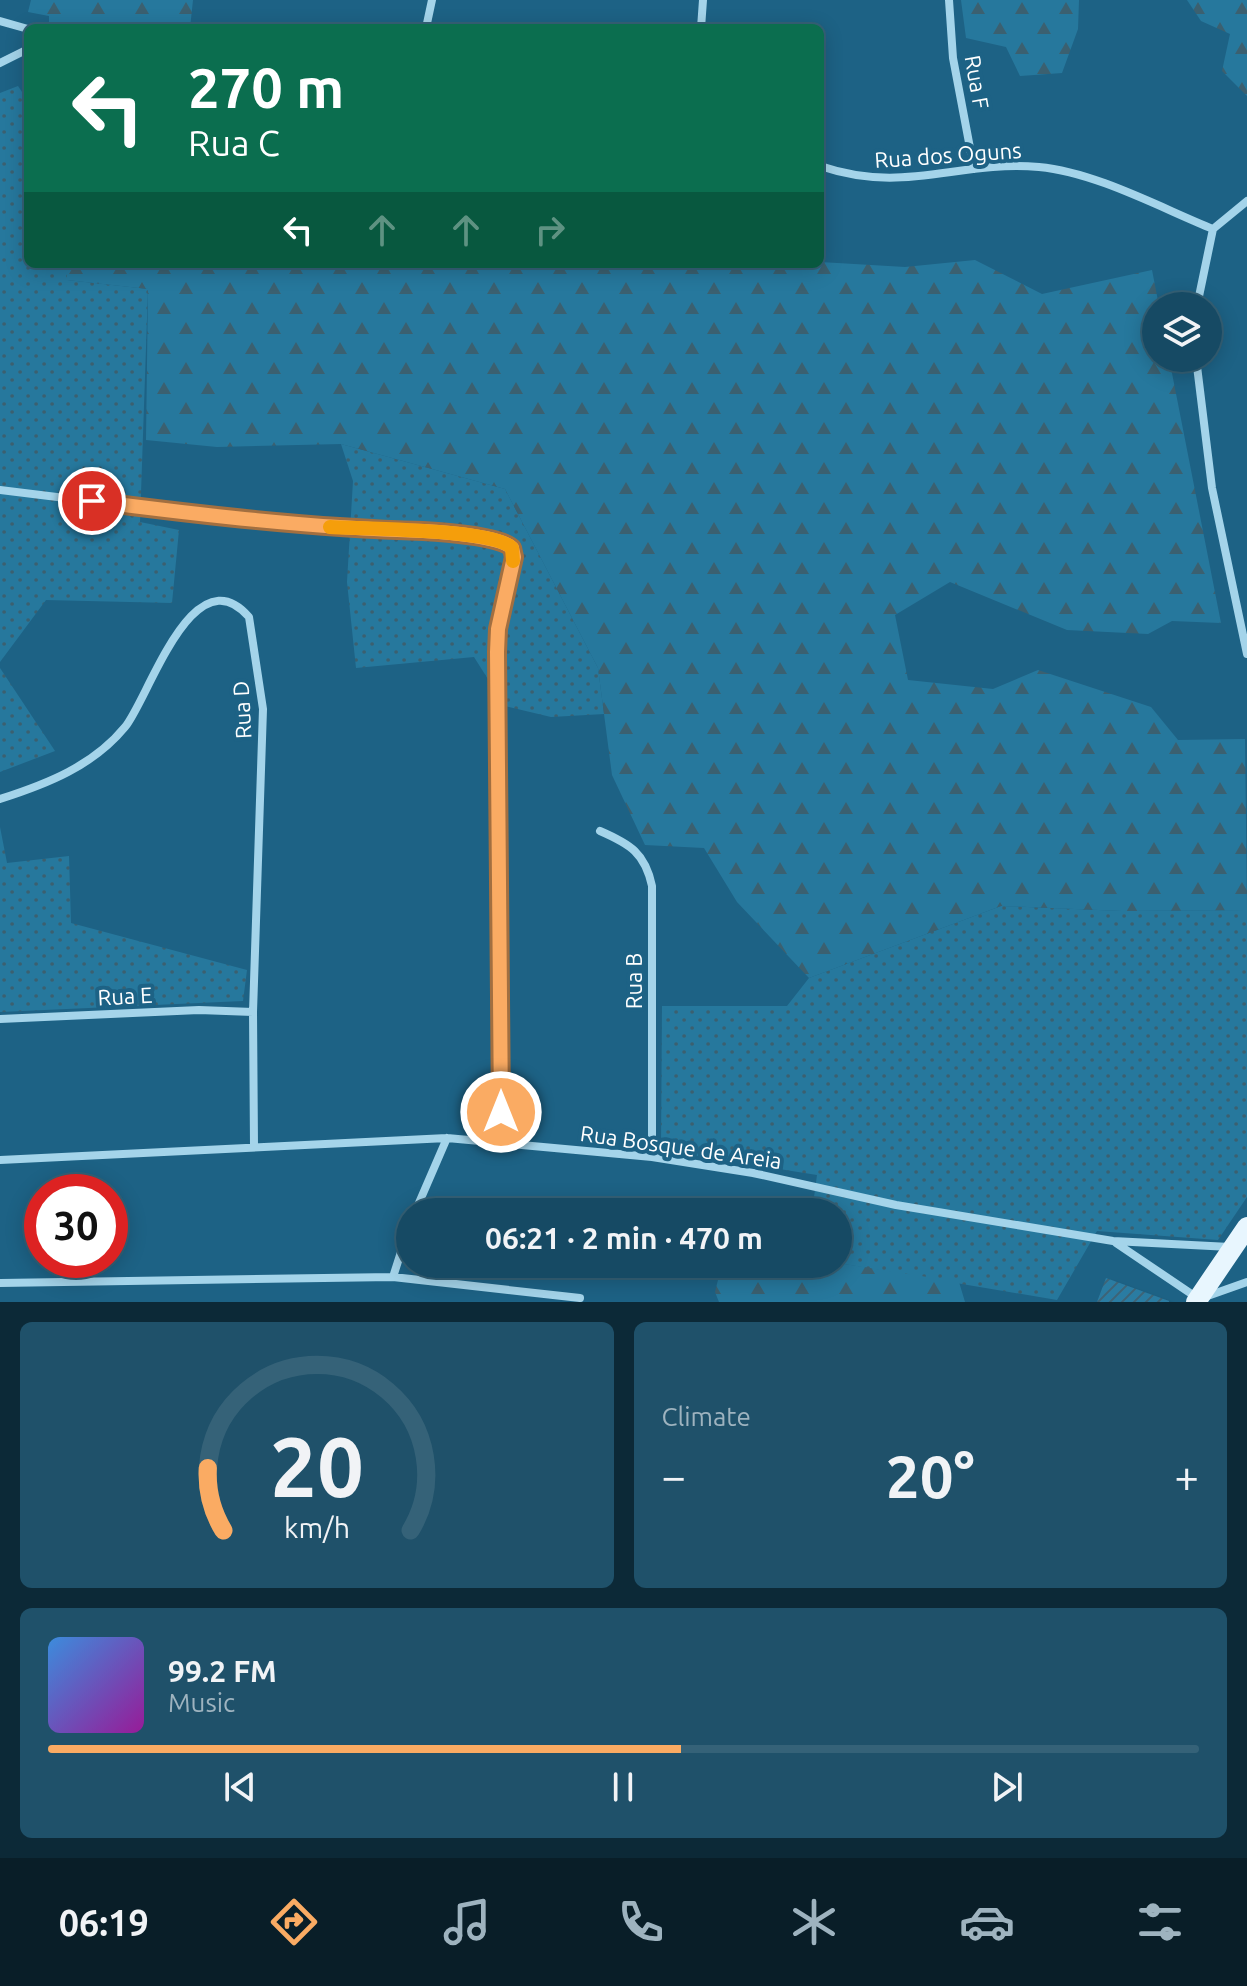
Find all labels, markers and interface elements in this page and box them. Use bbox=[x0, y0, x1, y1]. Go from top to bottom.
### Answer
street label: Rua F bbox=[960, 53, 995, 111]
icon: left bbox=[56, 56, 160, 160]
text: 270 m bbox=[188, 56, 344, 119]
text: Rua C bbox=[188, 122, 280, 163]
street label: Rua dos Oguns bbox=[874, 137, 1022, 172]
icon: left bbox=[276, 208, 320, 252]
icon: ahead bbox=[360, 208, 404, 252]
icon: ahead bbox=[444, 208, 488, 252]
icon: right bbox=[528, 208, 572, 252]
map controls bbox=[1142, 292, 1222, 372]
button: layers bbox=[1142, 292, 1222, 372]
pin bbox=[58, 467, 126, 535]
icon: arrive bbox=[70, 479, 114, 523]
street label: Rua D bbox=[227, 680, 256, 740]
street label: Rua B bbox=[621, 953, 646, 1009]
street label: Rua E bbox=[97, 982, 153, 1009]
position arrow bbox=[459, 1070, 543, 1154]
street label: Rua Bosque de Areia bbox=[579, 1120, 783, 1173]
speed limit sign: 30 bbox=[24, 1174, 128, 1278]
text: 06:21 · 2 min · 470 m bbox=[485, 1221, 763, 1255]
text: Climate bbox=[662, 1402, 751, 1431]
text: 20 bbox=[270, 1419, 364, 1513]
text: 20° bbox=[886, 1442, 975, 1509]
text: − bbox=[662, 1451, 686, 1500]
text: + bbox=[1174, 1451, 1199, 1500]
text: km/h bbox=[284, 1511, 350, 1543]
text: 99.2 FM bbox=[168, 1654, 277, 1688]
text: Music bbox=[168, 1688, 235, 1717]
icon: previous bbox=[218, 1765, 262, 1809]
icon: pause bbox=[601, 1765, 645, 1809]
icon: next bbox=[985, 1765, 1029, 1809]
icon: directions bbox=[266, 1894, 322, 1950]
icon: music bbox=[439, 1894, 495, 1950]
icon: phone bbox=[613, 1894, 669, 1950]
icon: climate bbox=[786, 1894, 842, 1950]
icon: car bbox=[959, 1894, 1015, 1950]
icon: filters bbox=[1132, 1894, 1188, 1950]
text: 06:19 bbox=[59, 1902, 149, 1943]

